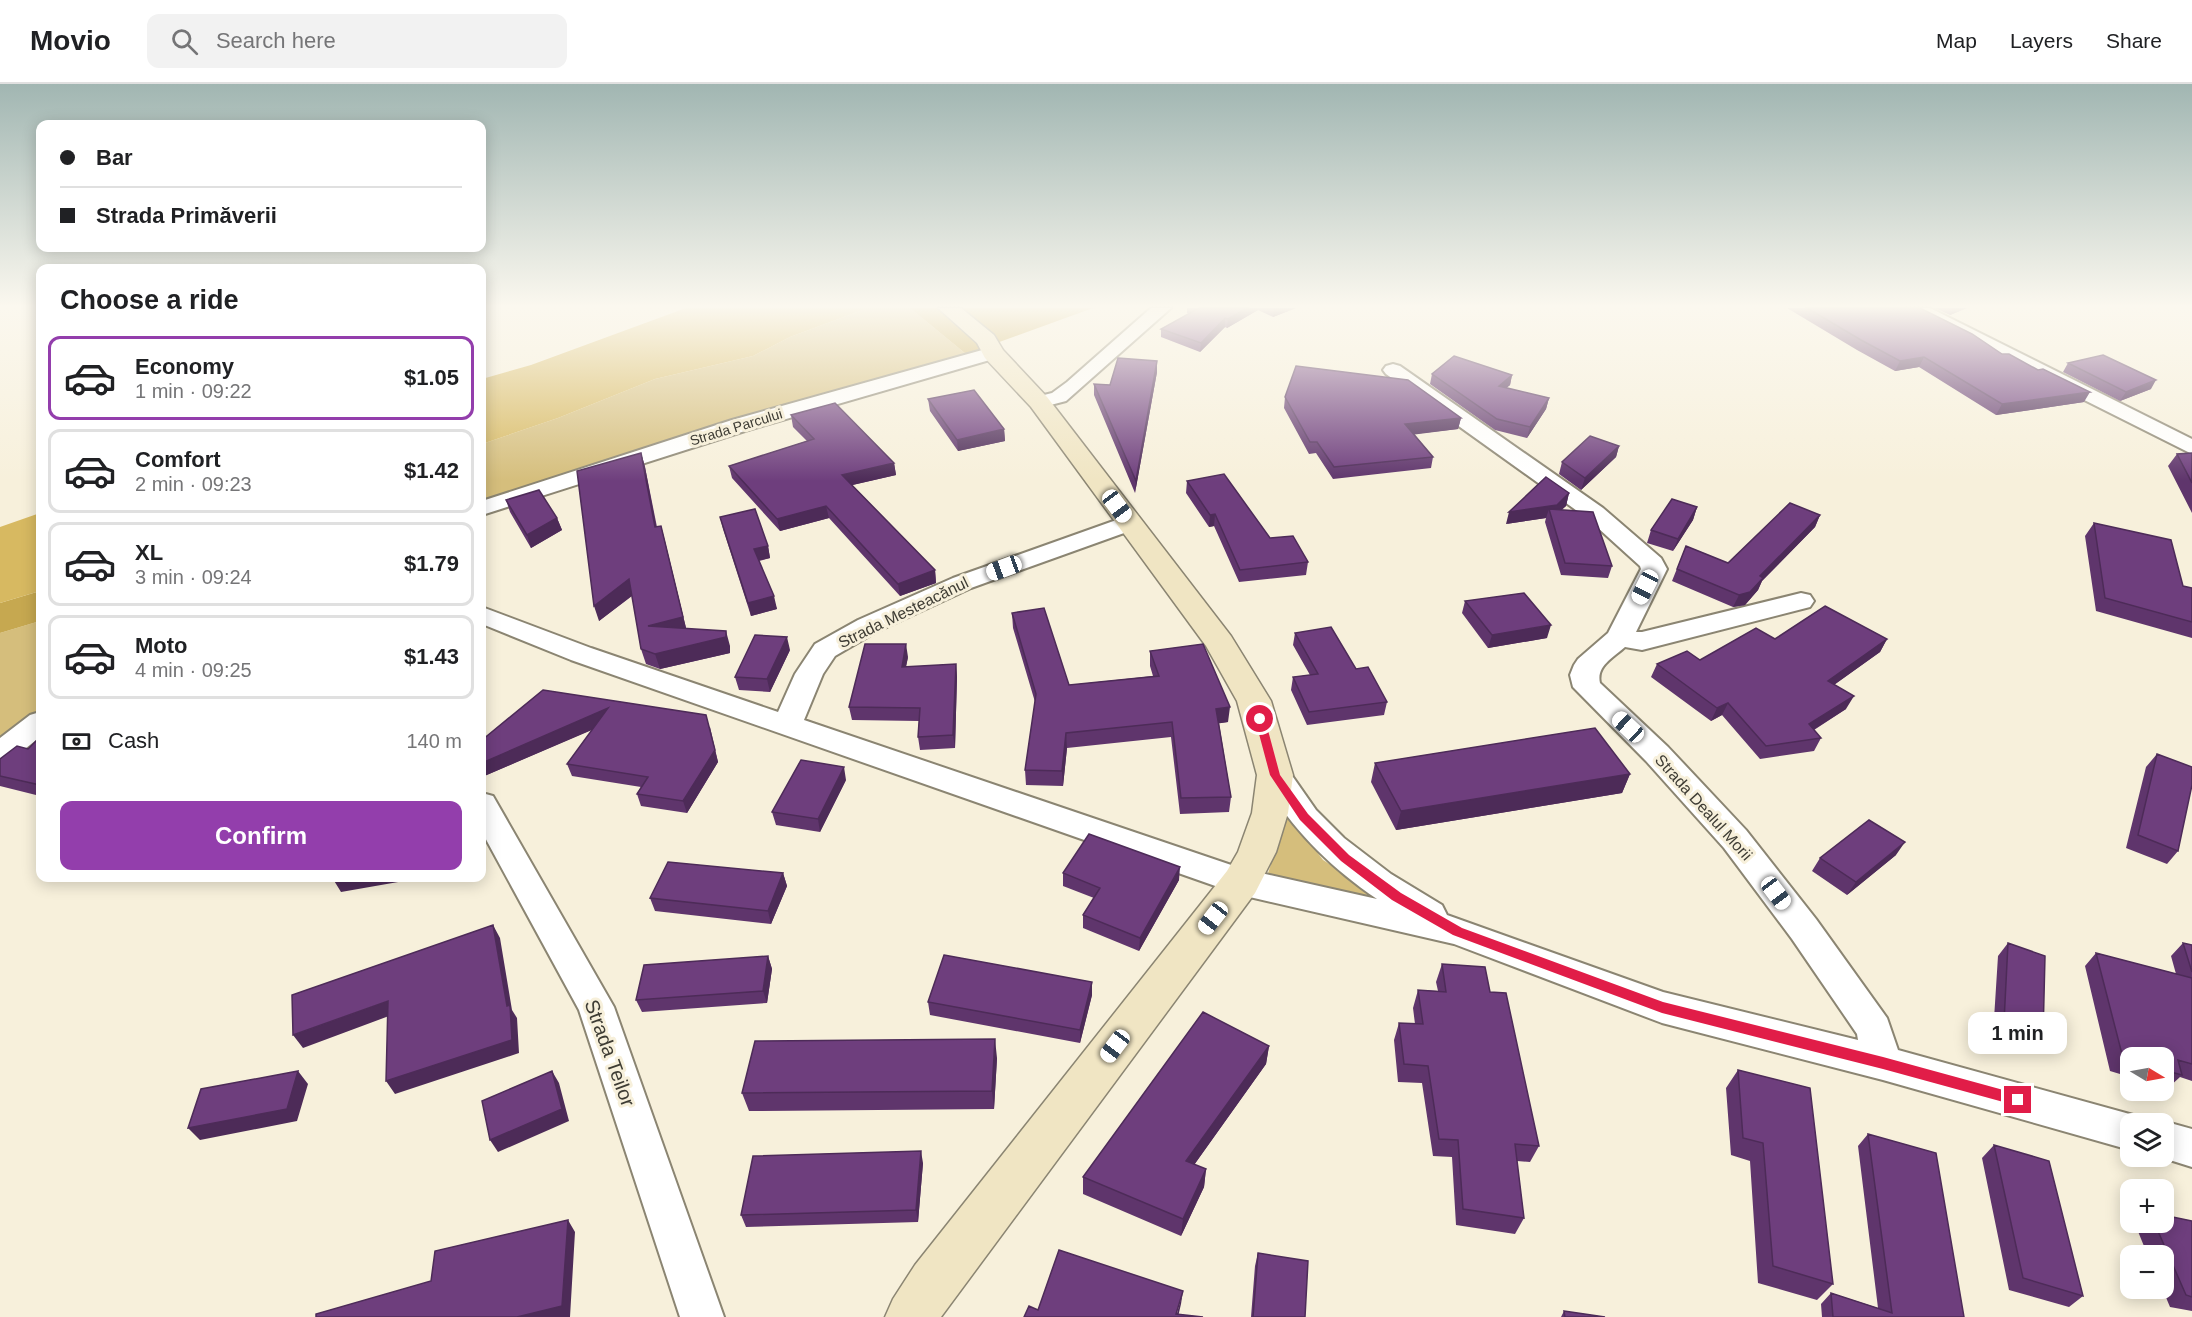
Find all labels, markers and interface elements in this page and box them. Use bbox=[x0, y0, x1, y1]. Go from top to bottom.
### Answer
search box bbox=[147, 14, 567, 68]
text: Movio bbox=[30, 25, 111, 56]
icon: search bbox=[168, 25, 201, 58]
text: Search here bbox=[216, 28, 336, 53]
text: Map bbox=[1936, 29, 1977, 52]
text: Layers bbox=[2010, 29, 2073, 52]
text: Share bbox=[2106, 29, 2162, 52]
text: Bar bbox=[96, 145, 133, 170]
text: Strada Primăverii bbox=[96, 203, 277, 228]
text: Choose a ride bbox=[60, 285, 239, 315]
icon: car bbox=[63, 351, 117, 405]
text: Economy bbox=[135, 354, 234, 379]
text: $1.05 bbox=[404, 365, 459, 390]
text: 1 min · 09:22 bbox=[135, 380, 252, 402]
street label: Strada Parcului bbox=[688, 405, 784, 449]
icon: car bbox=[63, 444, 117, 498]
text: Comfort bbox=[135, 447, 221, 472]
text: $1.42 bbox=[404, 458, 459, 483]
text: 2 min · 09:23 bbox=[135, 473, 252, 495]
car bbox=[1099, 486, 1135, 526]
icon: car bbox=[63, 537, 117, 591]
text: XL bbox=[135, 540, 163, 565]
text: $1.79 bbox=[404, 551, 459, 576]
car bbox=[984, 553, 1024, 583]
text: 3 min · 09:24 bbox=[135, 566, 252, 588]
car bbox=[1629, 567, 1661, 607]
street label: Strada Mesteacănul bbox=[836, 574, 971, 651]
icon: car bbox=[63, 630, 117, 684]
text: Moto bbox=[135, 633, 188, 658]
text: $1.43 bbox=[404, 644, 459, 669]
text: 4 min · 09:25 bbox=[135, 659, 252, 681]
route start bbox=[1246, 705, 1273, 732]
car bbox=[1609, 708, 1647, 746]
icon: cash bbox=[60, 725, 93, 758]
text: Cash bbox=[108, 728, 159, 753]
text: 140 m bbox=[406, 730, 462, 752]
street label: Strada Dealul Morii bbox=[1652, 751, 1755, 864]
button: Confirm bbox=[60, 801, 462, 870]
car bbox=[1758, 873, 1794, 913]
car bbox=[1195, 898, 1231, 938]
street label: Strada Teilor bbox=[581, 997, 640, 1110]
callout: 1 min bbox=[1968, 1013, 2068, 1055]
text: 1 min bbox=[1991, 1022, 2044, 1044]
car bbox=[1097, 1026, 1133, 1066]
north arrow bbox=[2120, 1047, 2174, 1101]
map controls bbox=[2120, 1047, 2174, 1299]
route end bbox=[2004, 1086, 2031, 1113]
button: layers bbox=[2120, 1113, 2174, 1167]
button: + bbox=[2120, 1179, 2174, 1233]
button: − bbox=[2120, 1245, 2174, 1299]

